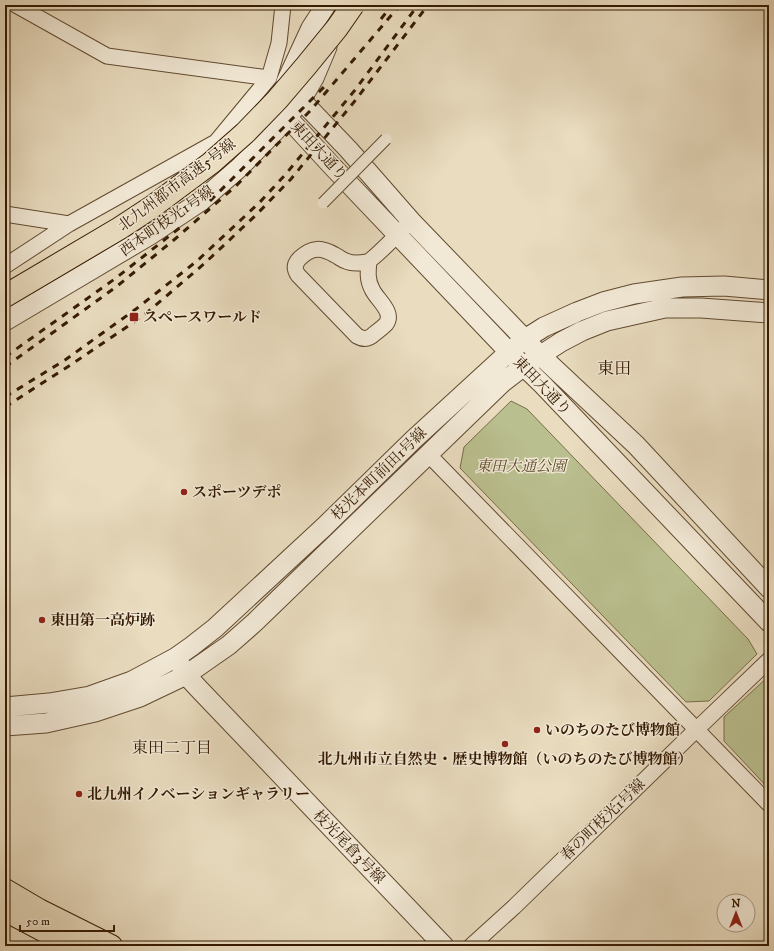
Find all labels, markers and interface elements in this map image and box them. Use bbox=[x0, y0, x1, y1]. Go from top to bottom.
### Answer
street label: 東田大通り bbox=[286, 117, 352, 185]
street label: 北九州都市高速5号線 bbox=[114, 135, 240, 235]
street label: 西本町枝光1号線 bbox=[116, 182, 218, 260]
place label: スペースワールド bbox=[143, 308, 262, 327]
marker: スペースワールド bbox=[128, 311, 140, 323]
street label: 東田大通り bbox=[509, 352, 575, 420]
district label: 東田 bbox=[597, 358, 631, 380]
street label: 枝光本町前田1号線 bbox=[327, 424, 431, 524]
park label: 東田大通公園 bbox=[476, 457, 569, 476]
place label: スポーツデポ bbox=[192, 483, 281, 502]
marker: スポーツデポ bbox=[179, 487, 189, 497]
place label: 東田第一高炉跡 bbox=[50, 611, 155, 630]
marker: 東田第一高炉跡 bbox=[37, 615, 47, 625]
place label: いのちのたび博物館 bbox=[545, 721, 680, 740]
marker: いのちのたび博物館 bbox=[532, 725, 542, 735]
district label: 東田二丁目 bbox=[132, 738, 212, 758]
marker: 北九州市立自然史・歴史博物館（いのちのたび博物館） bbox=[500, 739, 510, 749]
place label: 北九州市立自然史・歴史博物館（いのちのたび博物館） bbox=[317, 750, 693, 769]
street label: 春の町枝光1号線 bbox=[557, 775, 649, 865]
place label: 北九州イノベーションギャラリー bbox=[87, 785, 310, 804]
marker: 北九州イノベーションギャラリー bbox=[74, 789, 84, 799]
street label: 枝光尾倉3号線 bbox=[309, 806, 389, 888]
north arrow bbox=[716, 893, 756, 933]
text: N bbox=[731, 897, 741, 911]
scale bar bbox=[20, 907, 114, 933]
text: 50 m bbox=[26, 914, 50, 929]

